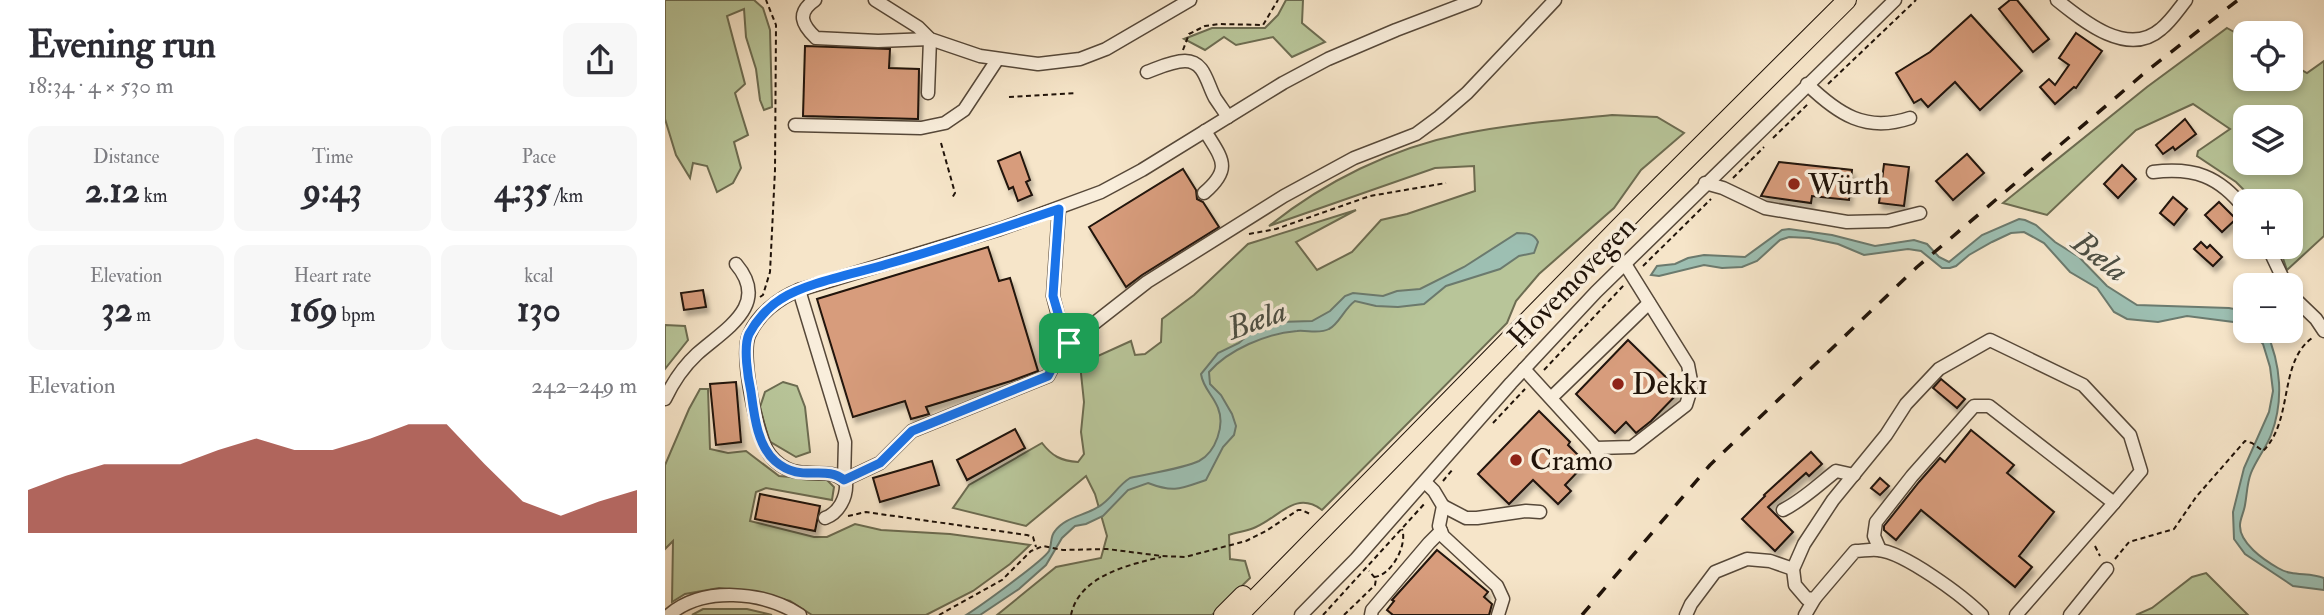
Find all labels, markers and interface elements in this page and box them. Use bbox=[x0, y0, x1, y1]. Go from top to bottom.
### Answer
text: Evening run bbox=[28, 21, 216, 69]
map controls bbox=[2233, 21, 2303, 343]
button: locate bbox=[2233, 21, 2303, 91]
button: share bbox=[563, 23, 637, 97]
text: 18:34 · 4 × 530 m bbox=[28, 71, 174, 100]
button: layers bbox=[2233, 105, 2303, 175]
text: Distance bbox=[93, 145, 159, 169]
text: Time bbox=[312, 145, 353, 169]
text: Pace bbox=[522, 145, 556, 169]
place label: Würth bbox=[1807, 166, 1890, 203]
text: 2.12 bbox=[85, 169, 140, 213]
text: 9:43 bbox=[303, 169, 362, 213]
text: 4:35 bbox=[494, 169, 551, 213]
marker: Würth bbox=[1786, 176, 1802, 192]
text: km bbox=[140, 184, 167, 208]
text: /km bbox=[551, 184, 583, 208]
button: + bbox=[2233, 189, 2303, 259]
street label: Hovemovegen bbox=[1500, 208, 1644, 356]
water label: Bæla bbox=[2062, 221, 2136, 291]
text: Elevation bbox=[90, 264, 162, 288]
text: Heart rate bbox=[294, 264, 371, 288]
text: kcal bbox=[524, 264, 553, 288]
button: − bbox=[2233, 273, 2303, 343]
text: 32 bbox=[101, 288, 132, 332]
text: 169 bbox=[290, 288, 338, 332]
text: 130 bbox=[517, 288, 561, 332]
water label: Bæla bbox=[1220, 291, 1292, 350]
text: m bbox=[132, 303, 151, 327]
text: bpm bbox=[338, 303, 375, 327]
pin bbox=[1039, 313, 1099, 373]
icon: arrive bbox=[1050, 324, 1088, 362]
place label: Dekk1 bbox=[1632, 366, 1708, 403]
text: Elevation bbox=[28, 371, 116, 400]
text: 242–249 m bbox=[531, 371, 637, 400]
marker: Dekk1 bbox=[1610, 376, 1626, 392]
place label: Cramo bbox=[1530, 442, 1613, 479]
marker: Cramo bbox=[1508, 452, 1524, 468]

